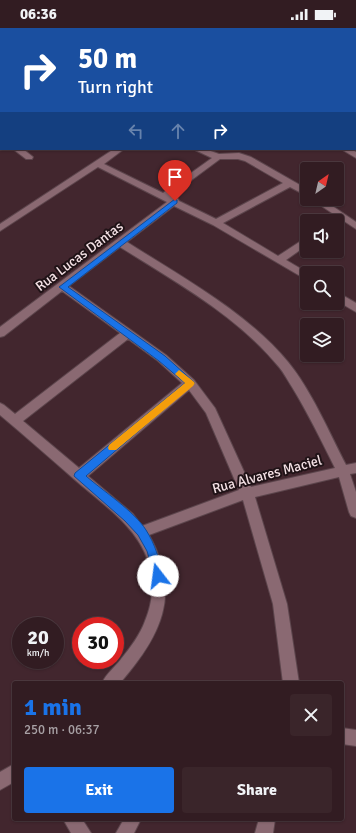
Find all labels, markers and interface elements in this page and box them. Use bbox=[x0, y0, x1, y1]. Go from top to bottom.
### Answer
text: 06:36 bbox=[20, 5, 57, 23]
text: 50 m bbox=[78, 42, 137, 76]
icon: right bbox=[12, 44, 64, 96]
text: Turn right bbox=[78, 76, 153, 98]
icon: left bbox=[125, 120, 147, 142]
icon: ahead bbox=[167, 120, 189, 142]
icon: right bbox=[209, 120, 231, 142]
pin bbox=[158, 160, 192, 201]
north arrow bbox=[300, 162, 344, 206]
map controls bbox=[300, 162, 344, 362]
icon: arrive bbox=[164, 166, 186, 188]
button: sound bbox=[300, 214, 344, 258]
street label: Rua Lucas Dantas bbox=[32, 218, 126, 295]
button: search bbox=[300, 266, 344, 310]
button: layers bbox=[300, 318, 344, 362]
street label: Rua Alvares Maciel bbox=[210, 452, 324, 497]
position arrow bbox=[137, 555, 179, 597]
speed limit sign: 30 bbox=[72, 617, 124, 669]
text: 20 bbox=[27, 625, 49, 650]
text: km/h bbox=[27, 647, 49, 659]
text: 1 min bbox=[24, 692, 82, 722]
button: close bbox=[290, 694, 332, 736]
text: 250 m · 06:37 bbox=[24, 722, 100, 738]
button: Exit bbox=[24, 767, 174, 813]
button: Share bbox=[182, 767, 332, 813]

